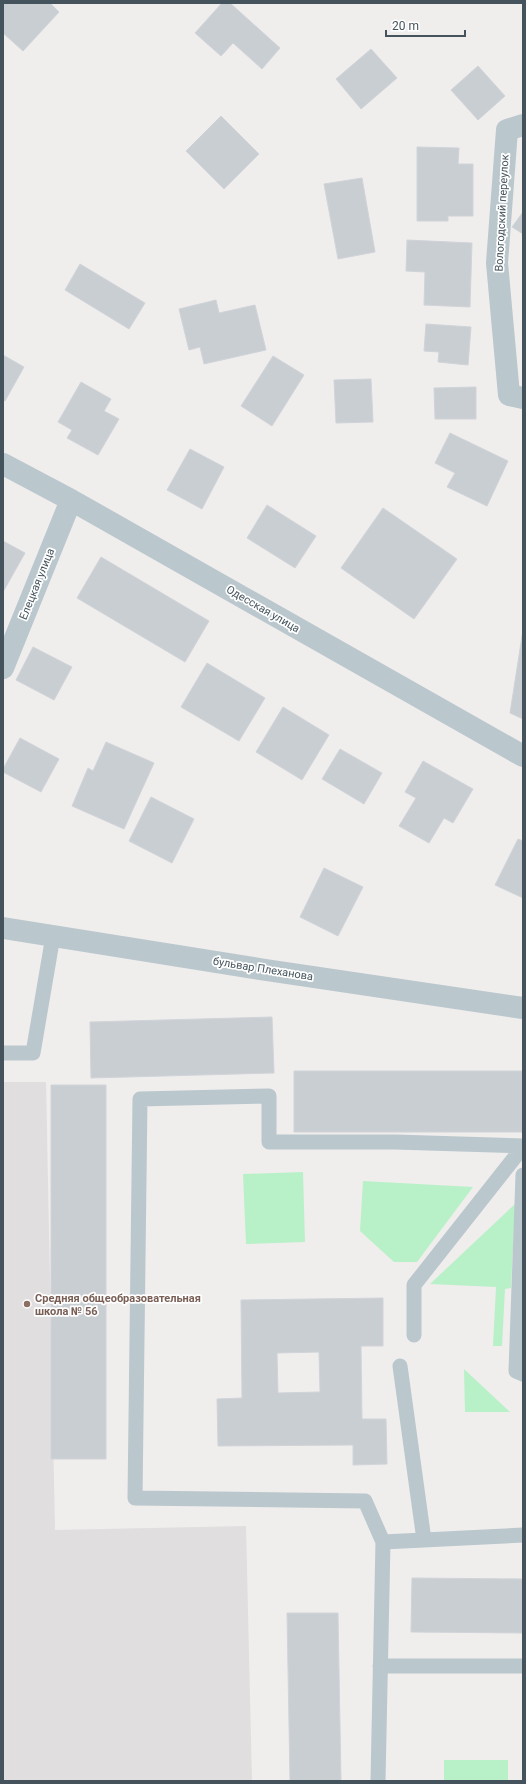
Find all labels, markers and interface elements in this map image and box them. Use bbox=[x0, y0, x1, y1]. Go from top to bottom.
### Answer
scale bar bbox=[386, 12, 465, 38]
text: 20 m bbox=[392, 19, 419, 33]
street label: Вологодский переулок bbox=[492, 154, 512, 272]
street label: Елецкая улица bbox=[17, 546, 57, 622]
street label: Одесская улица bbox=[224, 583, 302, 635]
street label: бульвар Плеханова bbox=[212, 955, 314, 983]
place label: Средняя общеобразовательная школа № 56 bbox=[35, 1292, 201, 1318]
marker: Средняя общеобразовательная школа № 56 bbox=[22, 1299, 32, 1309]

